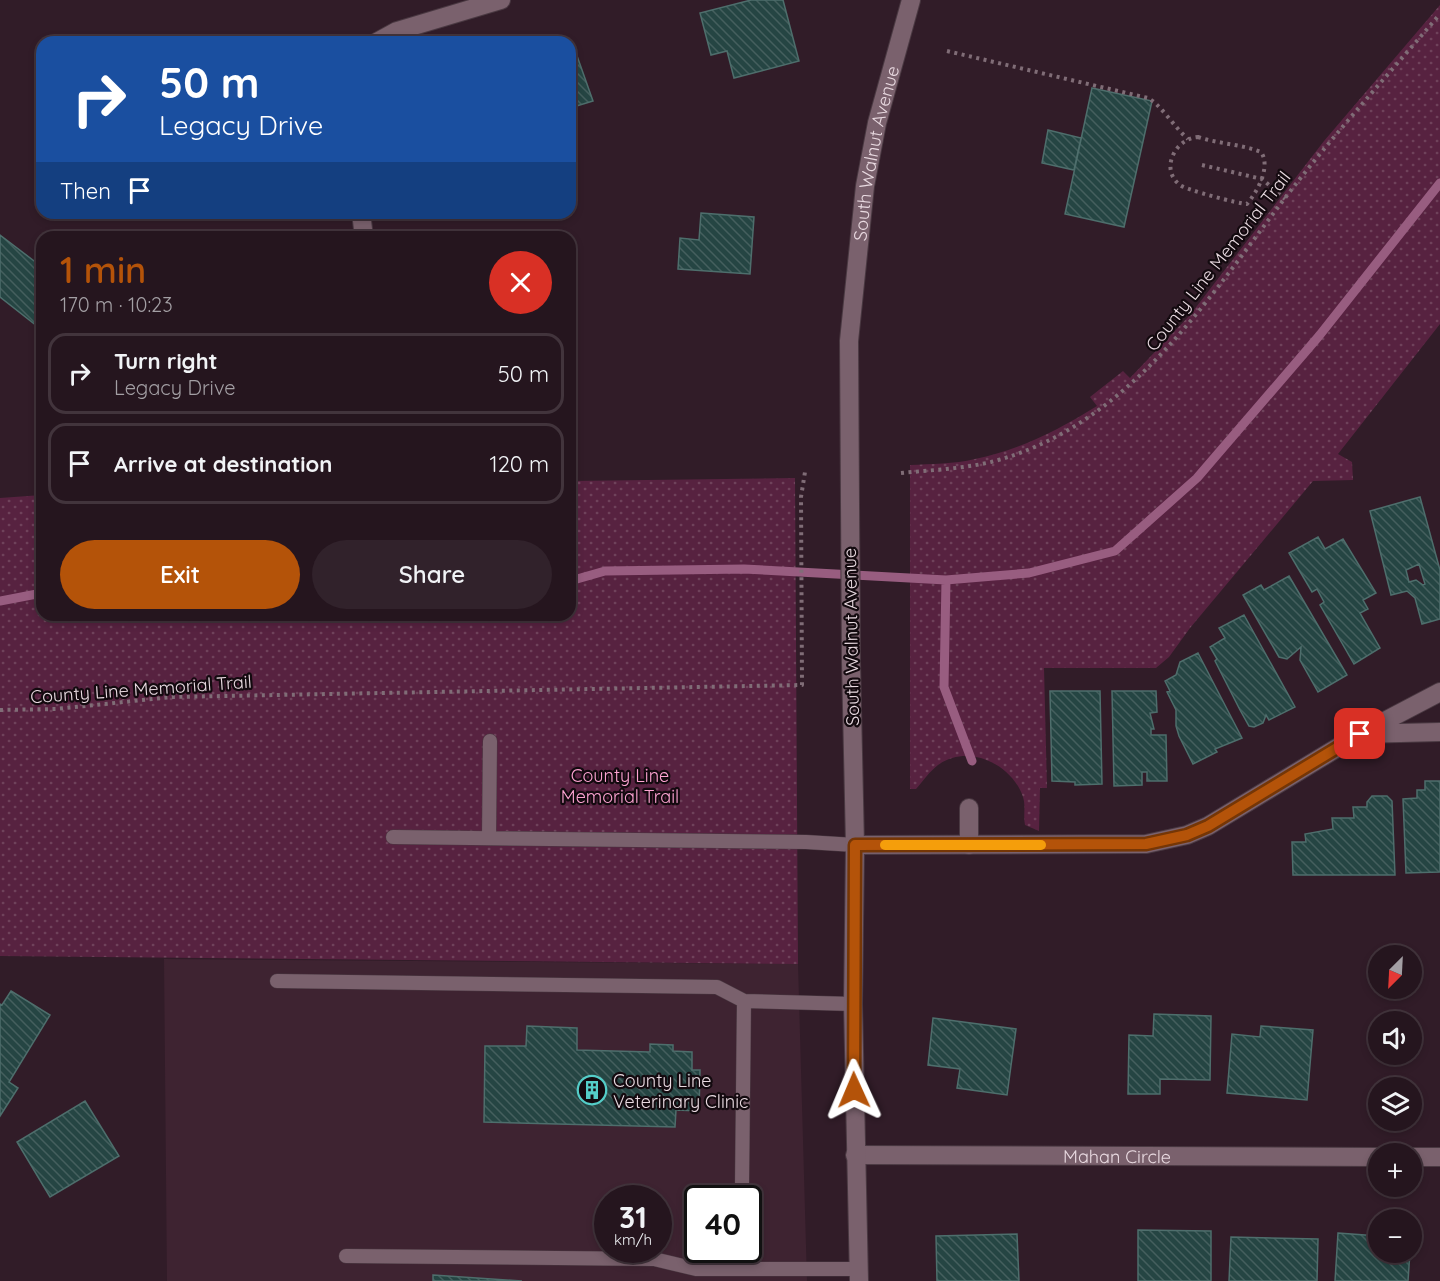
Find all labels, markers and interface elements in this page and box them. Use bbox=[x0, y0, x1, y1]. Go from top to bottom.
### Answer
text: 50 m bbox=[159, 56, 259, 109]
icon: right bbox=[60, 60, 138, 138]
street label: South Walnut Avenue bbox=[848, 63, 904, 242]
text: Legacy Drive bbox=[159, 108, 323, 142]
street label: County Line Memorial Trail bbox=[1141, 166, 1295, 356]
icon: arrive bbox=[123, 174, 156, 207]
text: Then bbox=[60, 177, 111, 205]
text: 1 min bbox=[60, 247, 146, 292]
button: close bbox=[489, 251, 552, 314]
text: 170 m · 10:23 bbox=[60, 292, 173, 317]
text: Turn right bbox=[114, 347, 218, 375]
icon: right bbox=[63, 357, 96, 390]
text: 50 m bbox=[498, 360, 549, 388]
text: Legacy Drive bbox=[114, 375, 236, 400]
icon: arrive bbox=[63, 447, 96, 480]
text: Arrive at destination bbox=[114, 450, 332, 478]
text: 120 m bbox=[490, 450, 549, 478]
button: Exit bbox=[60, 540, 300, 609]
button: Share bbox=[312, 540, 552, 609]
street label: South Walnut Avenue bbox=[838, 548, 864, 726]
street label: County Line Memorial Trail bbox=[30, 670, 252, 708]
pin bbox=[1334, 708, 1385, 759]
icon: arrive bbox=[1343, 717, 1376, 750]
park label: County Line Memorial Trail bbox=[561, 764, 679, 808]
north arrow bbox=[1368, 945, 1422, 999]
map controls bbox=[1368, 945, 1422, 1263]
button: sound bbox=[1368, 1011, 1422, 1065]
position arrow bbox=[822, 1058, 886, 1122]
place label: County Line Veterinary Clinic bbox=[613, 1069, 748, 1113]
building icon: County Line Veterinary Clinic bbox=[576, 1074, 608, 1106]
button: layers bbox=[1368, 1077, 1422, 1131]
button: + bbox=[1368, 1143, 1422, 1197]
street label: Mahan Circle bbox=[1063, 1144, 1171, 1168]
speed limit sign: 40 bbox=[684, 1185, 762, 1263]
text: 31 bbox=[619, 1198, 647, 1236]
button: − bbox=[1368, 1209, 1422, 1263]
text: km/h bbox=[614, 1230, 652, 1249]

